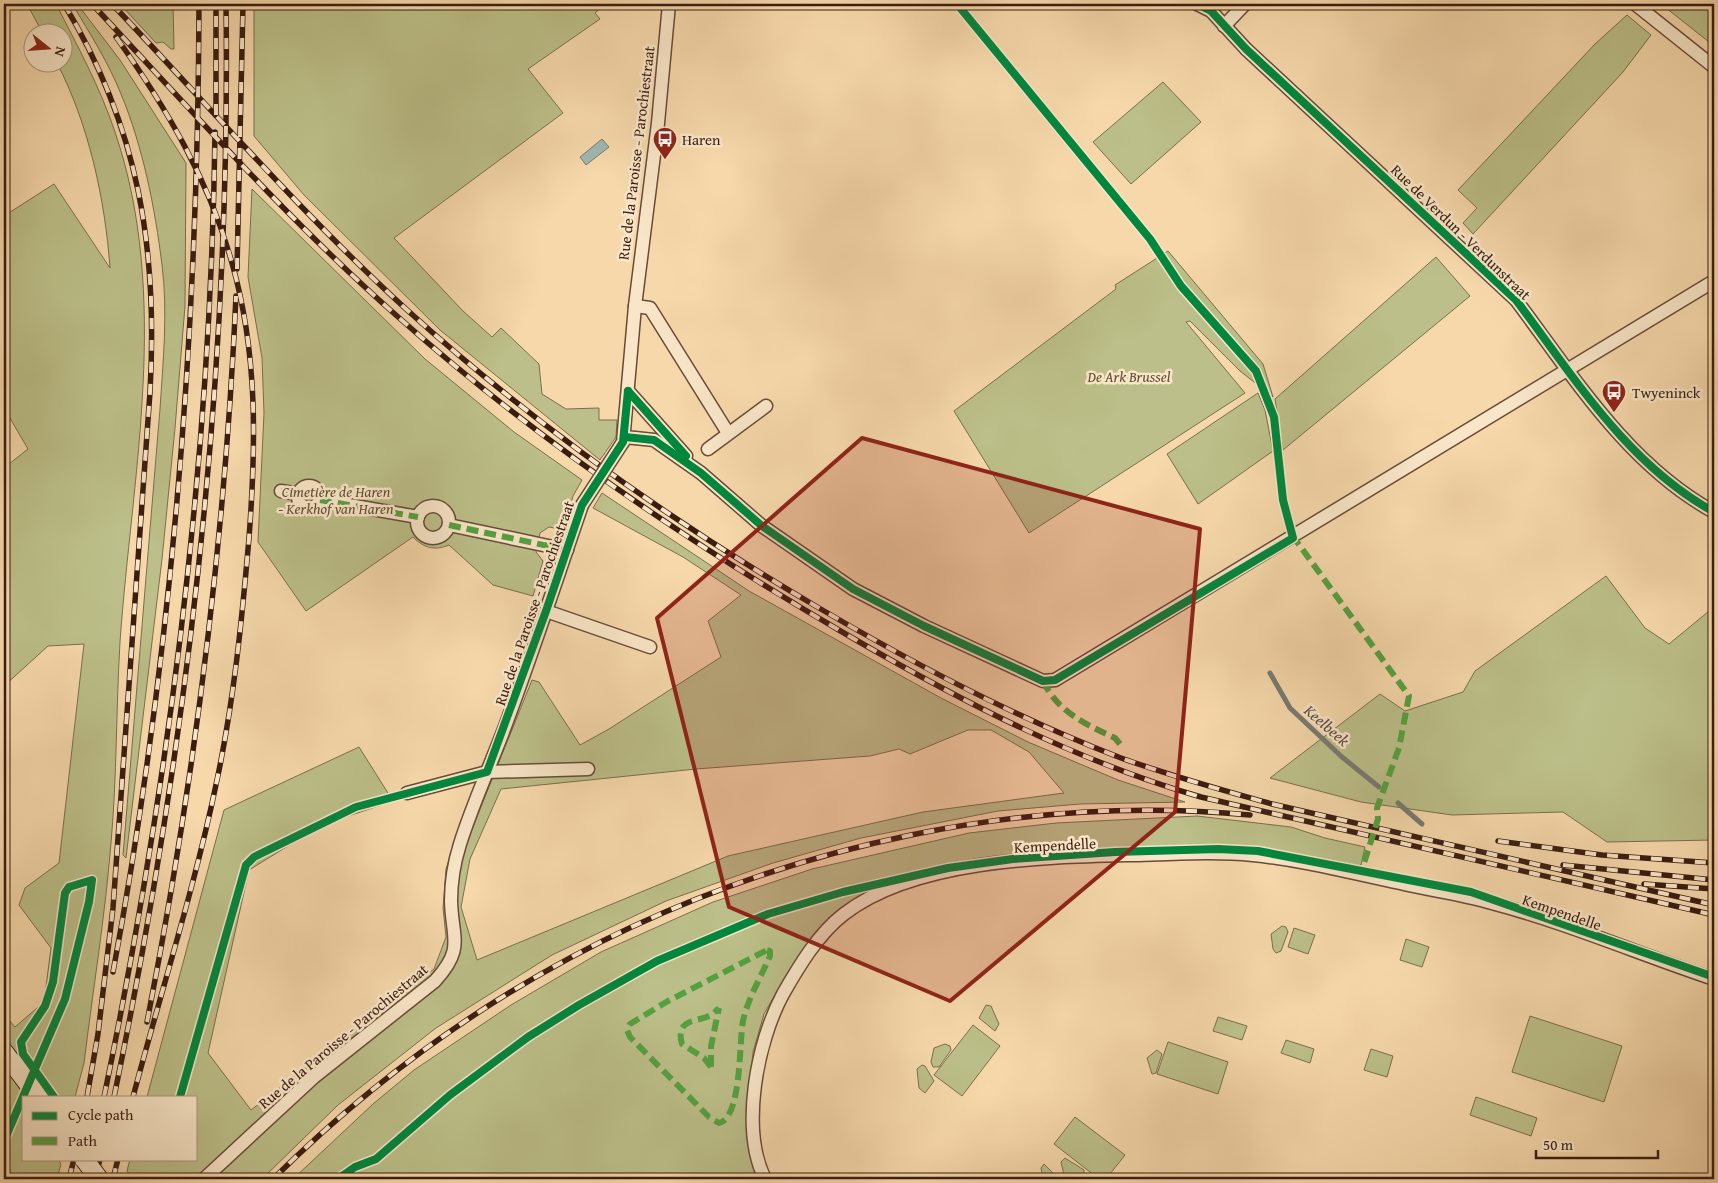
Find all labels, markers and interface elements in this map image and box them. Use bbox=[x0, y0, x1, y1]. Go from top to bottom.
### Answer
north arrow bbox=[22, 22, 72, 72]
text: N bbox=[49, 44, 71, 60]
street label: Rue de la Paroisse - Parochiestraat bbox=[612, 44, 660, 261]
bus stop icon: Haren bbox=[652, 126, 678, 160]
place label: Haren bbox=[682, 129, 721, 150]
street label: Rue de Verdun - Verdunstraat bbox=[1386, 159, 1536, 305]
park label: De Ark Brussel bbox=[1087, 366, 1171, 387]
bus stop icon: Twyeninck bbox=[1601, 379, 1627, 413]
place label: Twyeninck bbox=[1632, 382, 1701, 403]
park label: Cimetière de Haren - Kerkhof van Haren bbox=[278, 481, 394, 519]
street label: Rue de la Paroisse - Parochiestraat bbox=[489, 497, 579, 708]
water label: Keelbeek bbox=[1298, 698, 1356, 752]
street label: Kempendelle bbox=[1013, 832, 1097, 858]
street label: Kempendelle bbox=[1520, 889, 1604, 935]
street label: Rue de la Paroisse - Parochiestraat bbox=[254, 958, 433, 1113]
legend bbox=[22, 1096, 198, 1160]
text: Cycle path bbox=[68, 1104, 134, 1125]
scale bar bbox=[1536, 1128, 1658, 1160]
text: Path bbox=[68, 1130, 97, 1151]
text: 50 m bbox=[1543, 1134, 1574, 1155]

